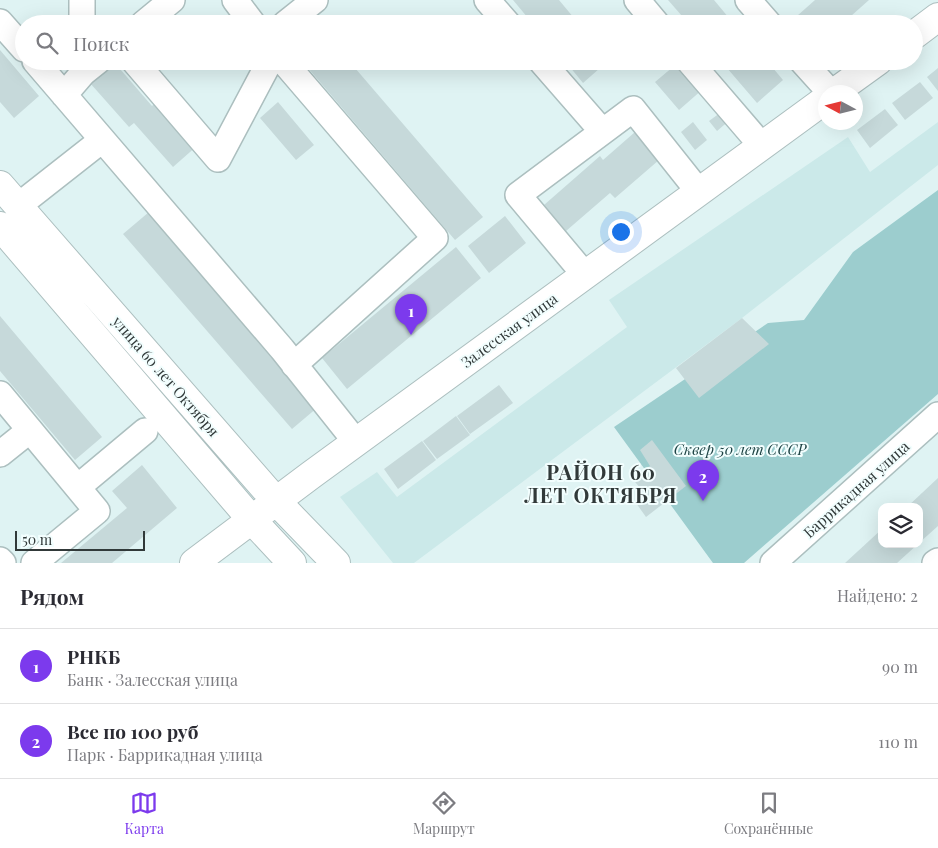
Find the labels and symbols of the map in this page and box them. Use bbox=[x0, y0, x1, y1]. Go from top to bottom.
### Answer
north arrow bbox=[818, 85, 863, 130]
your location bbox=[608, 219, 634, 245]
street label: Залесская улица bbox=[457, 288, 562, 372]
pin: 1 bbox=[395, 294, 427, 335]
street label: улица 60 лет Октября bbox=[108, 311, 224, 440]
street label: Баррикадная улица bbox=[799, 436, 914, 542]
park label: Сквер 50 лет СССР bbox=[674, 439, 807, 459]
district label: РАЙОН 60 ЛЕТ ОКТЯБРЯ bbox=[523, 458, 678, 508]
pin: 2 bbox=[687, 460, 719, 501]
scale bar bbox=[15, 528, 145, 551]

